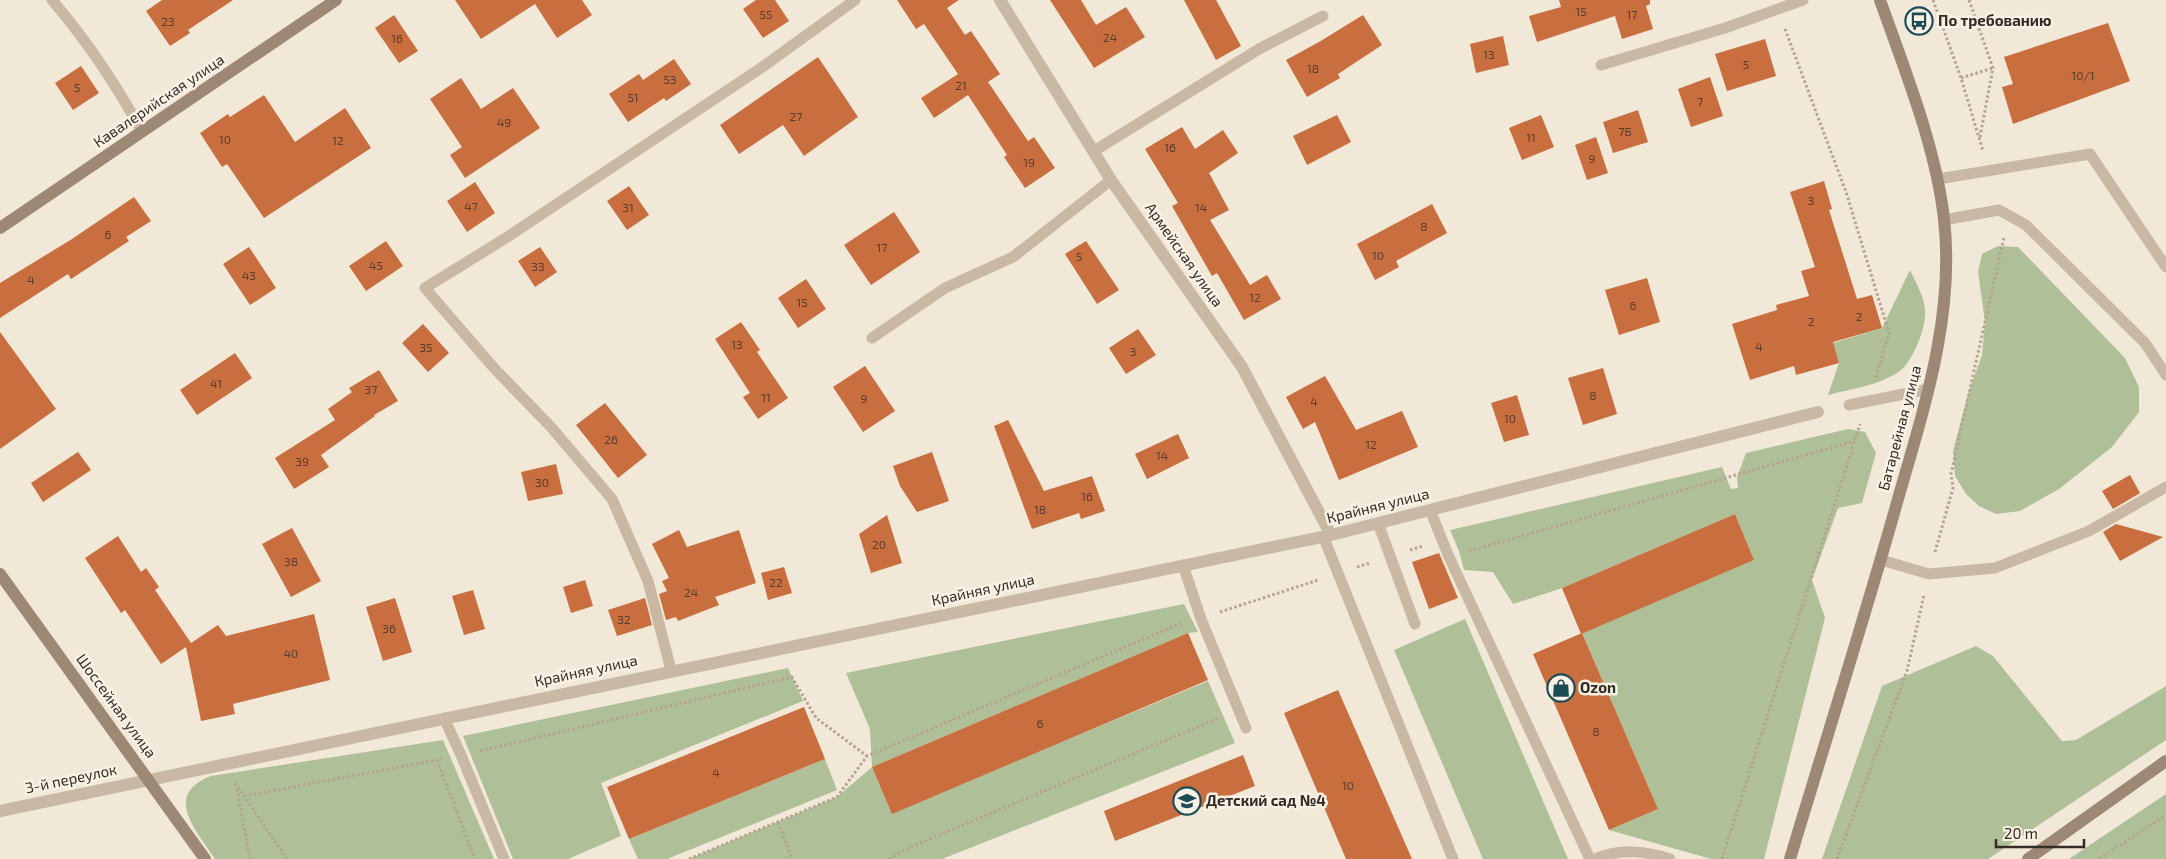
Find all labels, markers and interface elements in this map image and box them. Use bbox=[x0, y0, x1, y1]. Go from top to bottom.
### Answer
house number: 15 bbox=[1575, 4, 1587, 18]
bus stop icon: По требованию bbox=[1904, 6, 1934, 36]
house number: 55 bbox=[760, 7, 772, 21]
house number: 17 bbox=[1627, 7, 1637, 21]
place label: По требованию bbox=[1938, 11, 2051, 29]
house number: 23 bbox=[161, 14, 175, 28]
house number: 24 bbox=[1103, 30, 1117, 44]
house number: 16 bbox=[391, 31, 403, 45]
house number: 13 bbox=[1483, 47, 1495, 61]
street label: Кавалерийская улица bbox=[90, 50, 228, 151]
house number: 5 bbox=[1743, 57, 1749, 71]
house number: 18 bbox=[1307, 61, 1319, 75]
house number: 10/1 bbox=[2072, 68, 2095, 82]
house number: 53 bbox=[663, 72, 677, 86]
house number: 21 bbox=[955, 78, 967, 92]
house number: 5 bbox=[74, 80, 80, 94]
house number: 51 bbox=[627, 90, 639, 104]
house number: 7 bbox=[1697, 94, 1703, 108]
house number: 27 bbox=[790, 109, 802, 123]
house number: 49 bbox=[497, 115, 511, 129]
house number: 7Б bbox=[1618, 124, 1632, 138]
house number: 11 bbox=[1526, 130, 1536, 144]
house number: 10 bbox=[219, 132, 231, 146]
house number: 12 bbox=[332, 133, 344, 147]
house number: 16 bbox=[1164, 140, 1176, 154]
house number: 9 bbox=[1589, 151, 1596, 165]
house number: 19 bbox=[1023, 155, 1035, 169]
house number: 3 bbox=[1808, 193, 1814, 207]
house number: 47 bbox=[464, 199, 478, 213]
street label: Армейская улица bbox=[1141, 199, 1228, 311]
house number: 31 bbox=[622, 200, 634, 214]
house number: 14 bbox=[1195, 200, 1207, 214]
house number: 8 bbox=[1420, 219, 1428, 233]
house number: 6 bbox=[105, 227, 112, 241]
house number: 17 bbox=[877, 240, 887, 254]
house number: 10 bbox=[1372, 248, 1384, 262]
house number: 5 bbox=[1076, 249, 1082, 263]
house number: 45 bbox=[369, 258, 383, 272]
house number: 33 bbox=[531, 259, 545, 273]
house number: 43 bbox=[242, 268, 256, 282]
house number: 4 bbox=[27, 272, 35, 286]
house number: 12 bbox=[1249, 290, 1261, 304]
house number: 15 bbox=[796, 295, 808, 309]
house number: 6 bbox=[1630, 298, 1637, 312]
house number: 2 bbox=[1856, 309, 1863, 323]
house number: 2 bbox=[1808, 314, 1815, 328]
house number: 13 bbox=[731, 337, 743, 351]
house number: 4 bbox=[1755, 339, 1763, 353]
house number: 35 bbox=[419, 340, 433, 354]
house number: 3 bbox=[1130, 344, 1136, 358]
street label: Батарейная улица bbox=[1874, 363, 1925, 493]
house number: 41 bbox=[210, 376, 222, 390]
house number: 37 bbox=[365, 382, 377, 396]
house number: 8 bbox=[1589, 388, 1597, 402]
house number: 11 bbox=[761, 390, 771, 404]
house number: 9 bbox=[861, 391, 868, 405]
house number: 4 bbox=[1310, 394, 1318, 408]
house number: 10 bbox=[1504, 411, 1516, 425]
house number: 26 bbox=[604, 432, 618, 446]
house number: 12 bbox=[1365, 437, 1377, 451]
house number: 14 bbox=[1156, 448, 1168, 462]
house number: 39 bbox=[295, 454, 309, 468]
house number: 30 bbox=[535, 475, 549, 489]
street label: Крайняя улица bbox=[1325, 484, 1431, 527]
house number: 16 bbox=[1081, 489, 1093, 503]
house number: 18 bbox=[1034, 502, 1046, 516]
house number: 20 bbox=[872, 537, 886, 551]
house number: 38 bbox=[284, 554, 298, 568]
street label: Крайняя улица bbox=[930, 569, 1036, 610]
house number: 22 bbox=[769, 575, 783, 589]
house number: 24 bbox=[684, 585, 698, 599]
house number: 32 bbox=[617, 612, 631, 626]
house number: 36 bbox=[382, 621, 396, 635]
house number: 40 bbox=[284, 646, 298, 660]
street label: Шоссейная улица bbox=[72, 650, 161, 762]
street label: Крайняя улица bbox=[533, 650, 639, 691]
shop icon: Ozon bbox=[1546, 673, 1576, 703]
place label: Ozon bbox=[1580, 678, 1616, 696]
house number: 6 bbox=[1037, 716, 1044, 730]
house number: 8 bbox=[1592, 724, 1600, 738]
street label: 3-й переулок bbox=[23, 760, 118, 797]
house number: 4 bbox=[712, 765, 720, 779]
house number: 10 bbox=[1342, 778, 1354, 792]
school or university icon: Детский сад №4 bbox=[1172, 786, 1202, 816]
place label: Детский сад №4 bbox=[1206, 791, 1326, 809]
scale bar bbox=[1996, 816, 2084, 848]
text: 20 m bbox=[2004, 824, 2038, 842]

